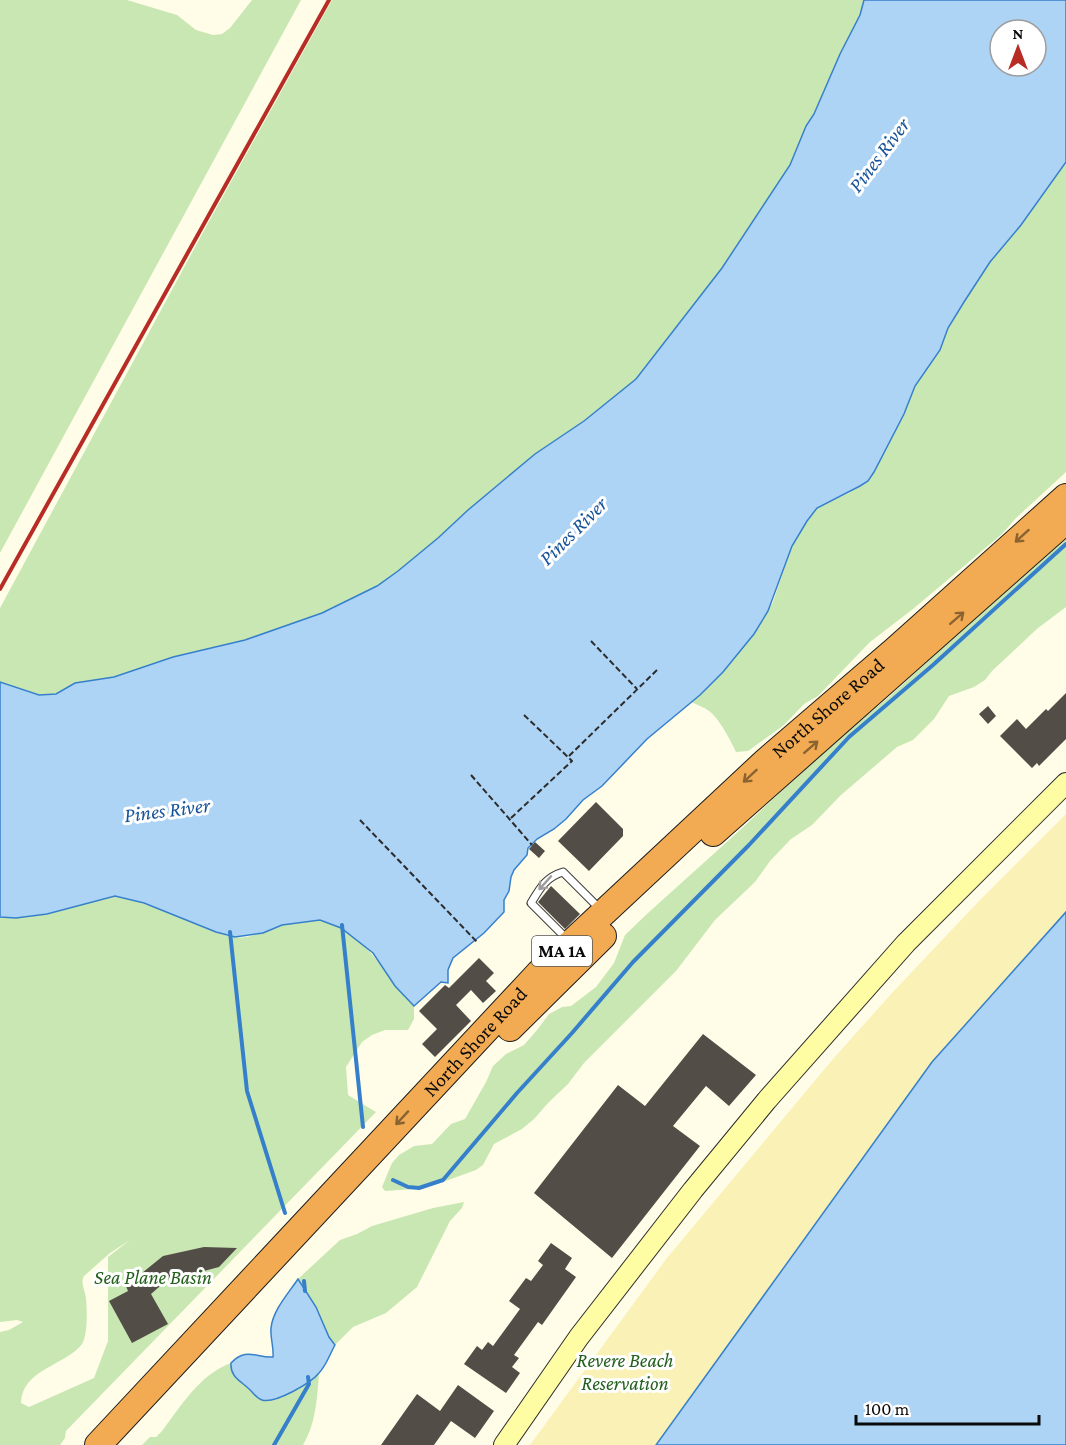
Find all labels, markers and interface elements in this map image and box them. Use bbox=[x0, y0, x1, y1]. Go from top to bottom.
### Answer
north arrow bbox=[988, 18, 1048, 78]
text: N bbox=[1013, 25, 1024, 42]
water label: Pines River bbox=[843, 113, 915, 197]
water label: Pines River bbox=[534, 492, 612, 570]
one-way arrow bbox=[1015, 529, 1030, 543]
one-way arrow bbox=[950, 611, 965, 625]
street label: North Shore Road bbox=[767, 653, 889, 762]
one-way arrow bbox=[803, 740, 818, 754]
one-way arrow bbox=[743, 769, 758, 783]
water label: Pines River bbox=[123, 793, 212, 827]
one-way arrow bbox=[538, 875, 552, 890]
road number: MA 1A bbox=[532, 936, 592, 966]
street label: North Shore Road bbox=[419, 982, 531, 1101]
one-way arrow bbox=[394, 1111, 409, 1126]
park label: Sea Plane Basin bbox=[94, 1266, 212, 1288]
park label: Revere Beach Reservation bbox=[577, 1349, 673, 1394]
scale bar bbox=[856, 1388, 1039, 1426]
text: 100 m bbox=[865, 1399, 910, 1419]

